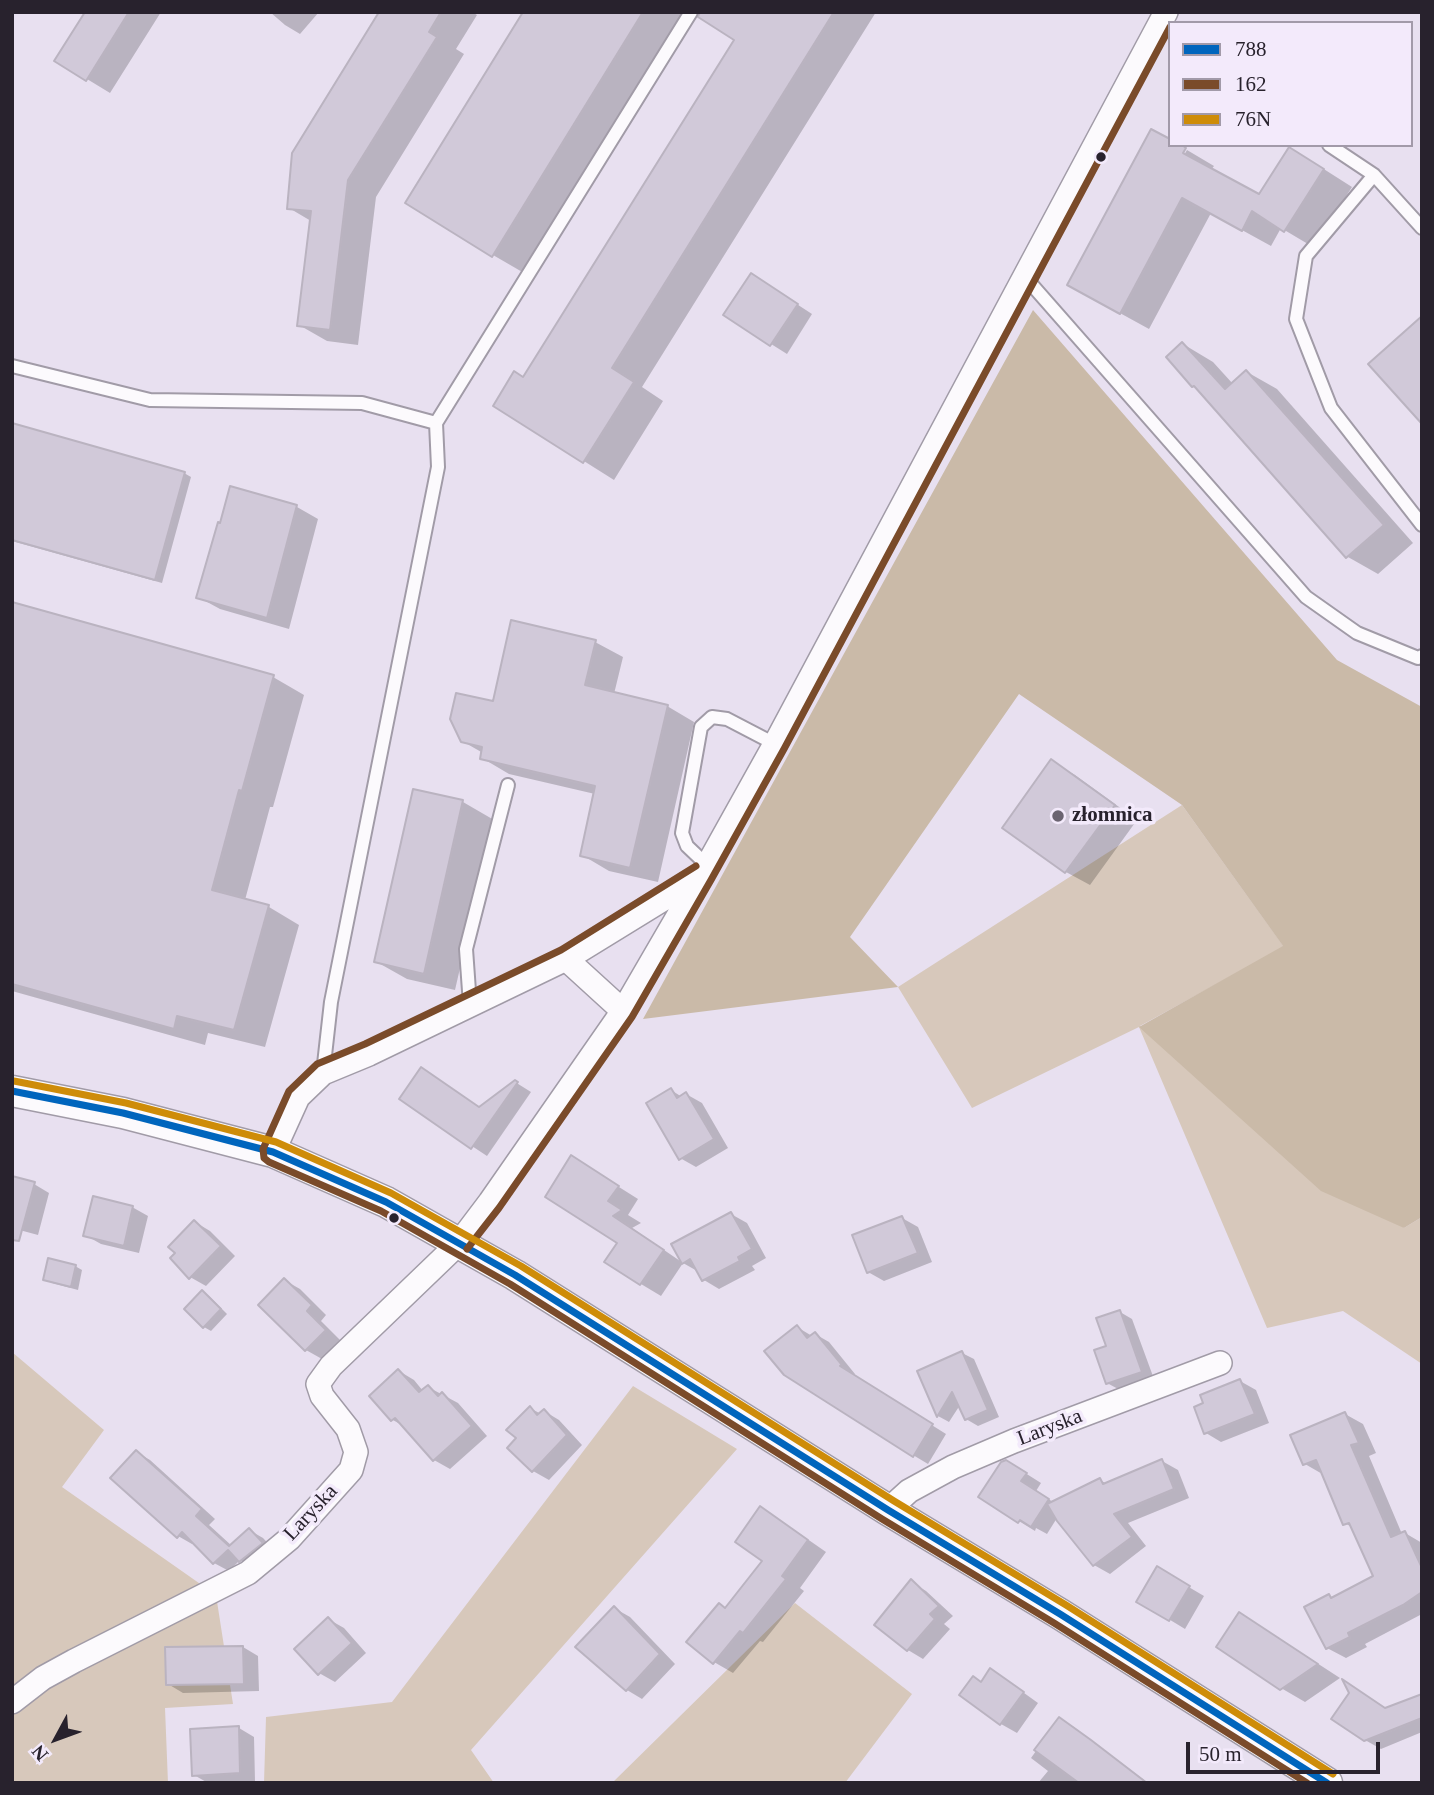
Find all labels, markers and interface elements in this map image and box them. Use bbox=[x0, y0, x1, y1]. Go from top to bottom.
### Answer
legend bbox=[1168, 21, 1413, 147]
text: 788 bbox=[1235, 37, 1267, 61]
text: 162 bbox=[1235, 72, 1267, 96]
text: 76N bbox=[1235, 107, 1271, 131]
unlabelled marker bbox=[1094, 150, 1108, 164]
place label: złomnica bbox=[1072, 803, 1152, 829]
marker: złomnica bbox=[1050, 808, 1066, 824]
unlabelled marker bbox=[387, 1211, 401, 1225]
street label: Laryska bbox=[1014, 1404, 1086, 1452]
street label: Laryska bbox=[279, 1480, 343, 1546]
north arrow bbox=[21, 1704, 91, 1774]
scale bar bbox=[1189, 1728, 1383, 1772]
text: N bbox=[27, 1741, 52, 1765]
text: 50 m bbox=[1199, 1742, 1242, 1766]

